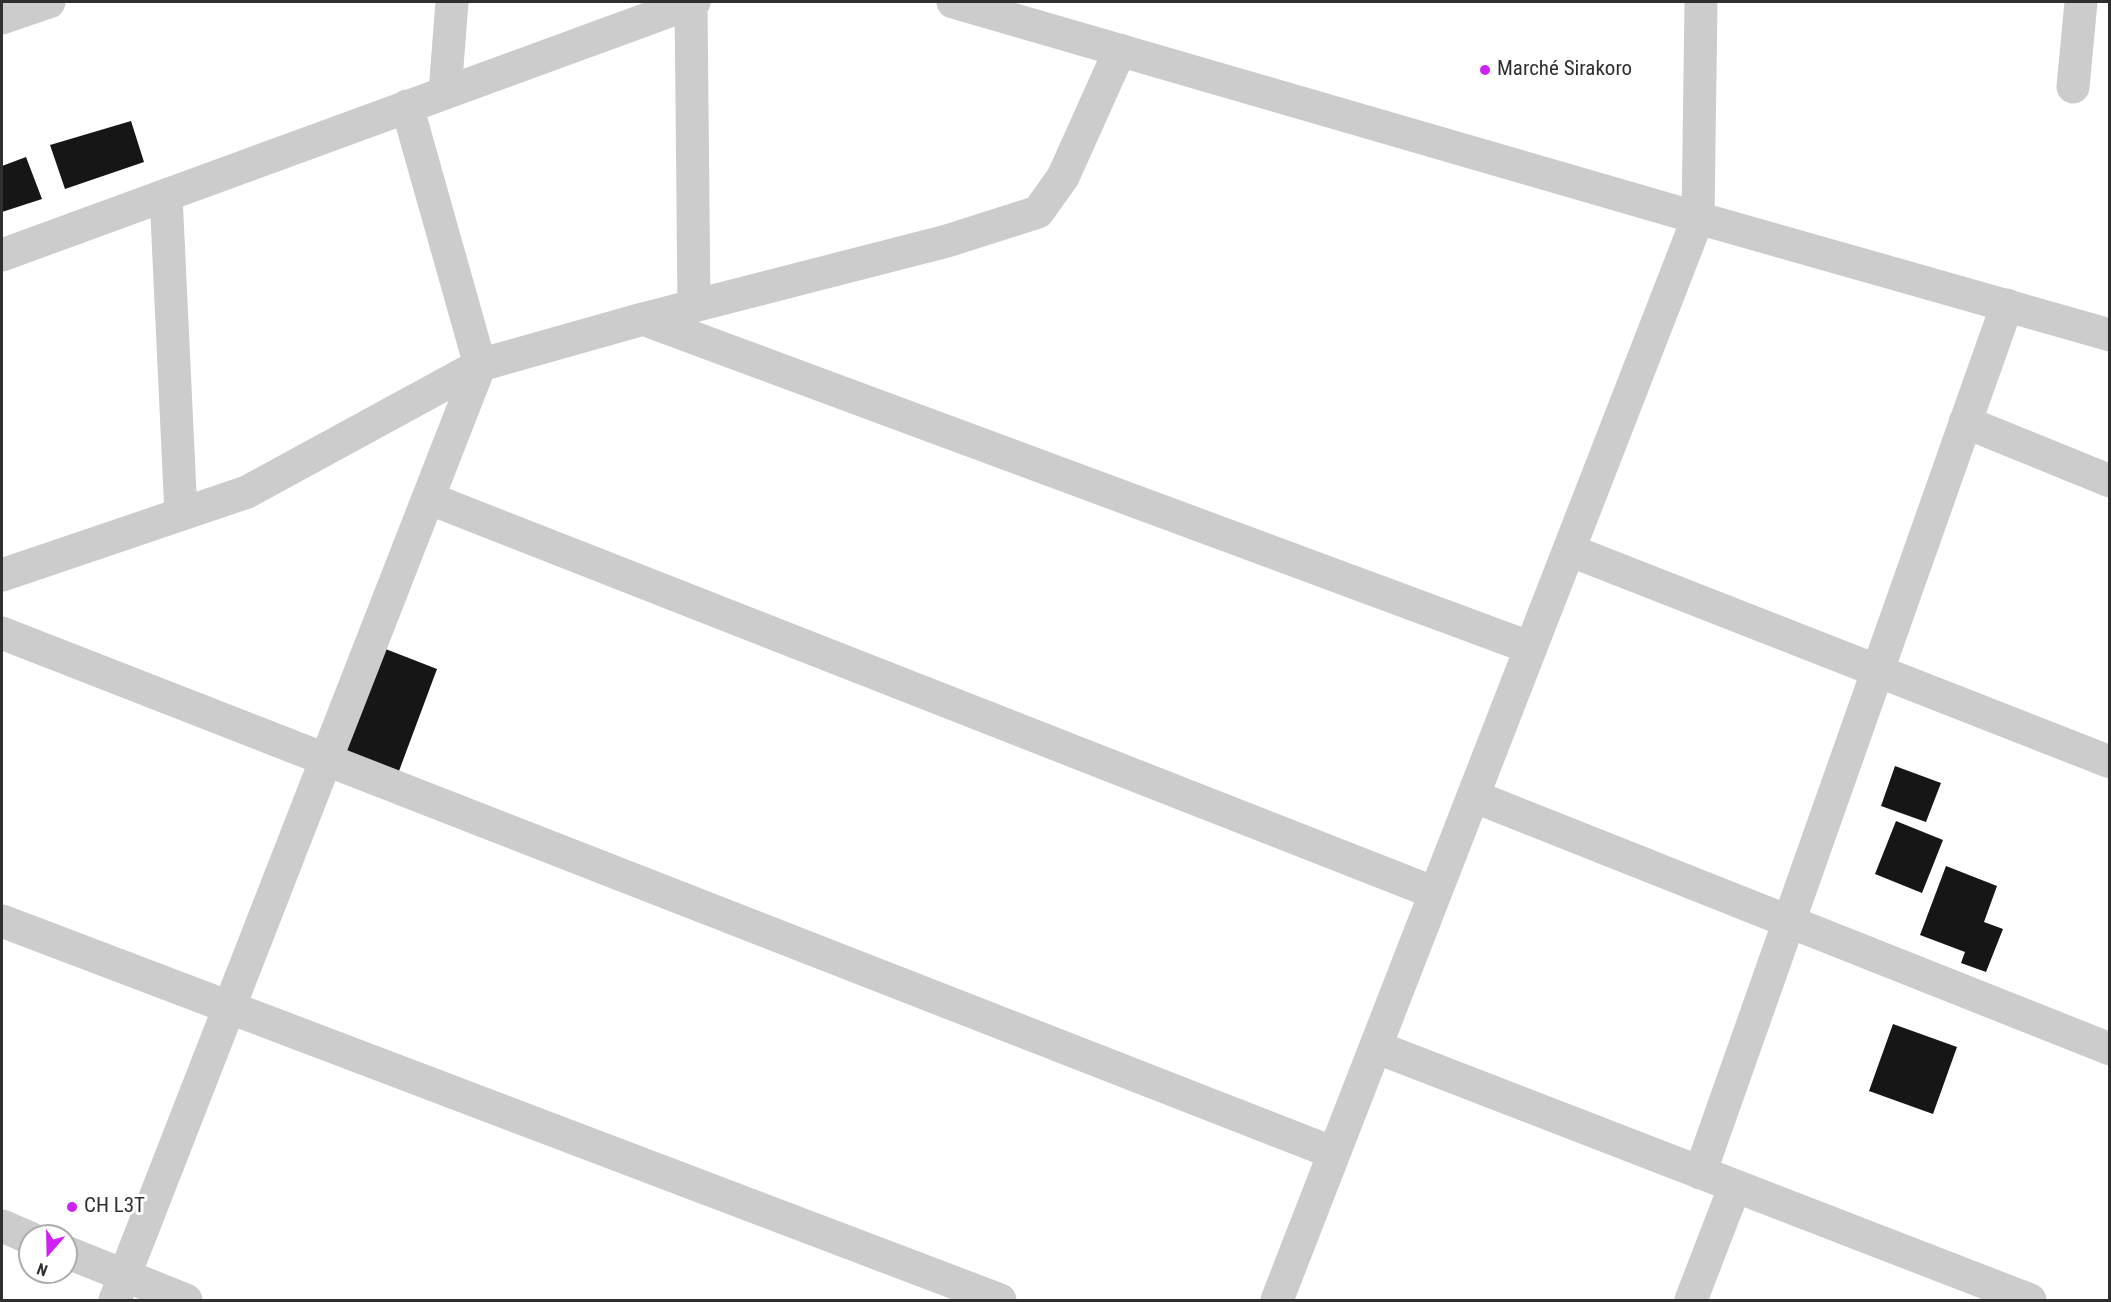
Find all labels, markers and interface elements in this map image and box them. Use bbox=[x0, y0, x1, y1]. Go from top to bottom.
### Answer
place label: Marché Sirakoro bbox=[1497, 57, 1632, 83]
marker: Marché Sirakoro bbox=[1478, 63, 1492, 77]
place label: CH L3T bbox=[84, 1194, 145, 1220]
marker: CH L3T bbox=[65, 1200, 79, 1214]
north arrow bbox=[18, 1224, 78, 1284]
text: N bbox=[35, 1259, 50, 1280]

